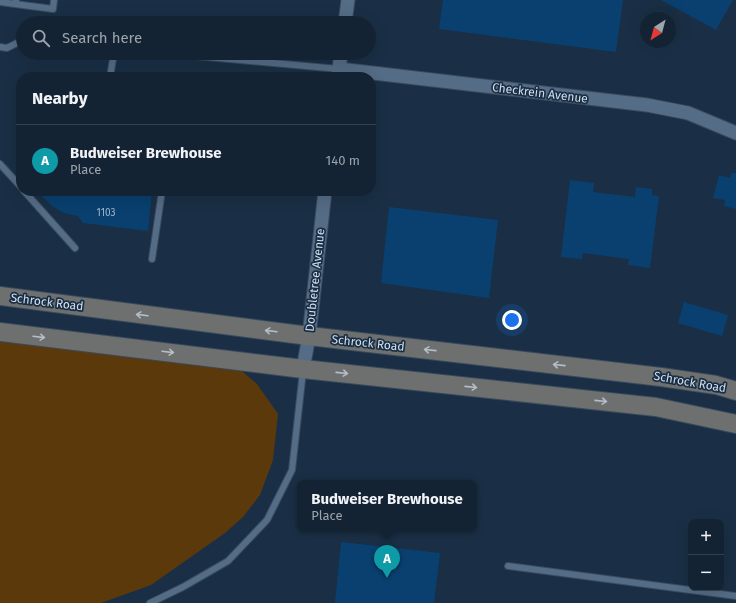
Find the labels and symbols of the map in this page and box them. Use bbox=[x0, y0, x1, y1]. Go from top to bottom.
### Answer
north arrow bbox=[640, 12, 676, 48]
street label: Checkrein Avenue bbox=[491, 80, 589, 106]
house number: 1103 bbox=[97, 207, 116, 219]
street label: Doubletree Avenue bbox=[303, 228, 327, 332]
street label: Schrock Road bbox=[10, 291, 84, 313]
your location bbox=[502, 310, 522, 330]
one-way arrow bbox=[136, 311, 149, 319]
one-way arrow bbox=[265, 328, 278, 335]
street label: Schrock Road bbox=[331, 332, 405, 354]
one-way arrow bbox=[32, 333, 45, 340]
one-way arrow bbox=[424, 346, 437, 354]
one-way arrow bbox=[161, 349, 174, 356]
one-way arrow bbox=[553, 361, 566, 369]
one-way arrow bbox=[335, 369, 348, 377]
street label: Schrock Road bbox=[653, 369, 727, 395]
one-way arrow bbox=[464, 383, 477, 391]
one-way arrow bbox=[594, 397, 607, 405]
pin: A bbox=[374, 545, 400, 578]

